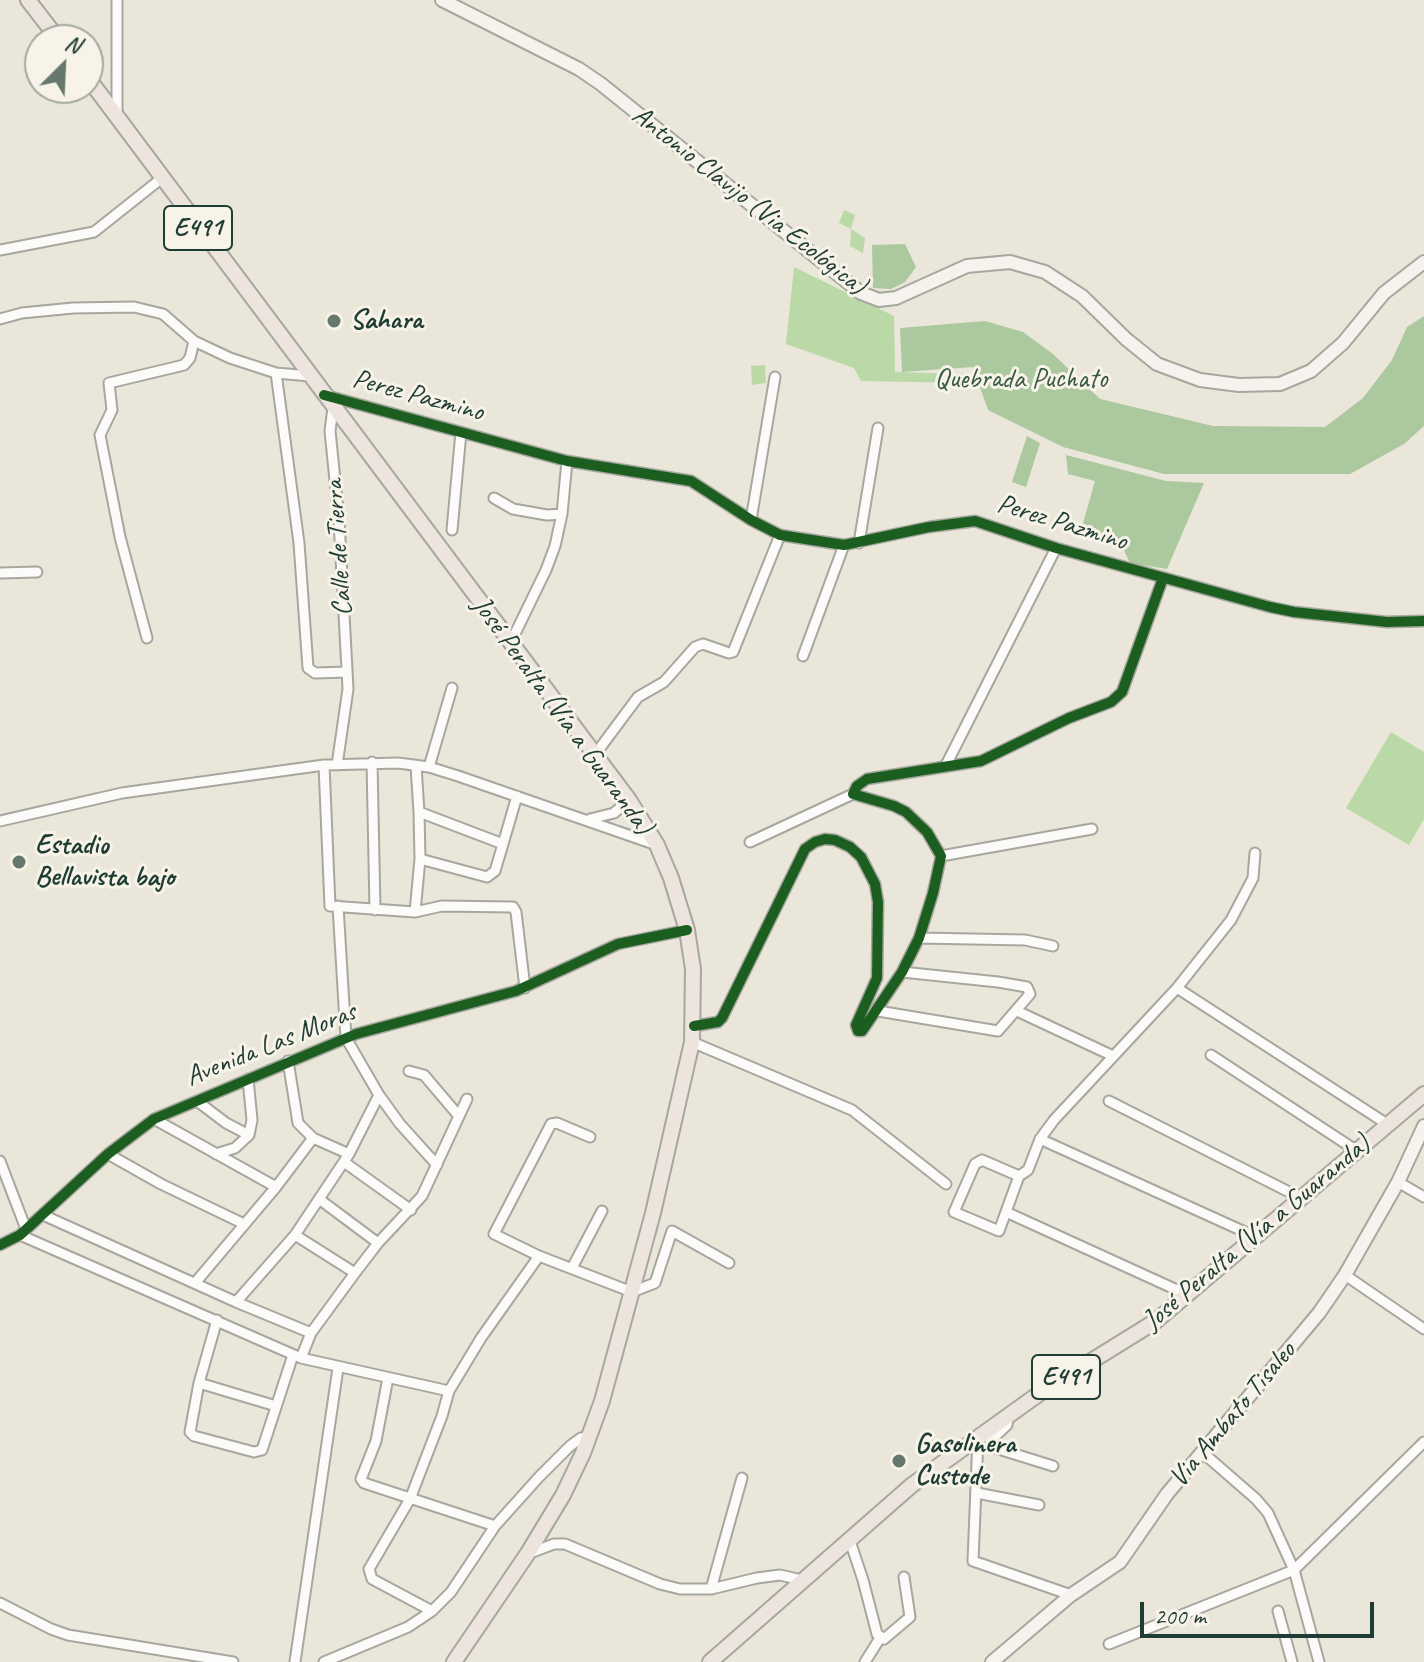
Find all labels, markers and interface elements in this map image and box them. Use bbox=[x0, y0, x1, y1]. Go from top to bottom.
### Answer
north arrow bbox=[24, 24, 104, 104]
text: N bbox=[61, 28, 85, 59]
street label: Antonio Clavijo (Via Ecológica) bbox=[625, 99, 873, 303]
road number: E491 bbox=[164, 206, 232, 250]
place label: Sahara bbox=[350, 304, 423, 338]
marker: Sahara bbox=[325, 312, 343, 330]
street label: Perez Pazmino bbox=[349, 362, 487, 430]
park label: Quebrada Puchato bbox=[935, 363, 1107, 397]
street label: Calle de Tierra bbox=[317, 479, 361, 617]
street label: Perez Pazmino bbox=[993, 487, 1131, 559]
street label: José Peralta (Vía a Guaranda) bbox=[464, 590, 660, 842]
place label: Estadio Bellavista bajo bbox=[35, 829, 175, 895]
marker: Estadio Bellavista bajo bbox=[10, 853, 28, 871]
street label: Avenida Las Moras bbox=[181, 996, 361, 1094]
street label: José Peralta (Vía a Guaranda) bbox=[1136, 1128, 1378, 1338]
street label: Via Ambato Tisaleo bbox=[1162, 1335, 1304, 1495]
road number: E491 bbox=[1032, 1355, 1100, 1399]
place label: Gasolinera Custode bbox=[915, 1428, 1015, 1494]
marker: Gasolinera Custode bbox=[890, 1452, 908, 1470]
scale bar bbox=[1144, 1586, 1378, 1636]
text: 200 m bbox=[1154, 1601, 1206, 1631]

